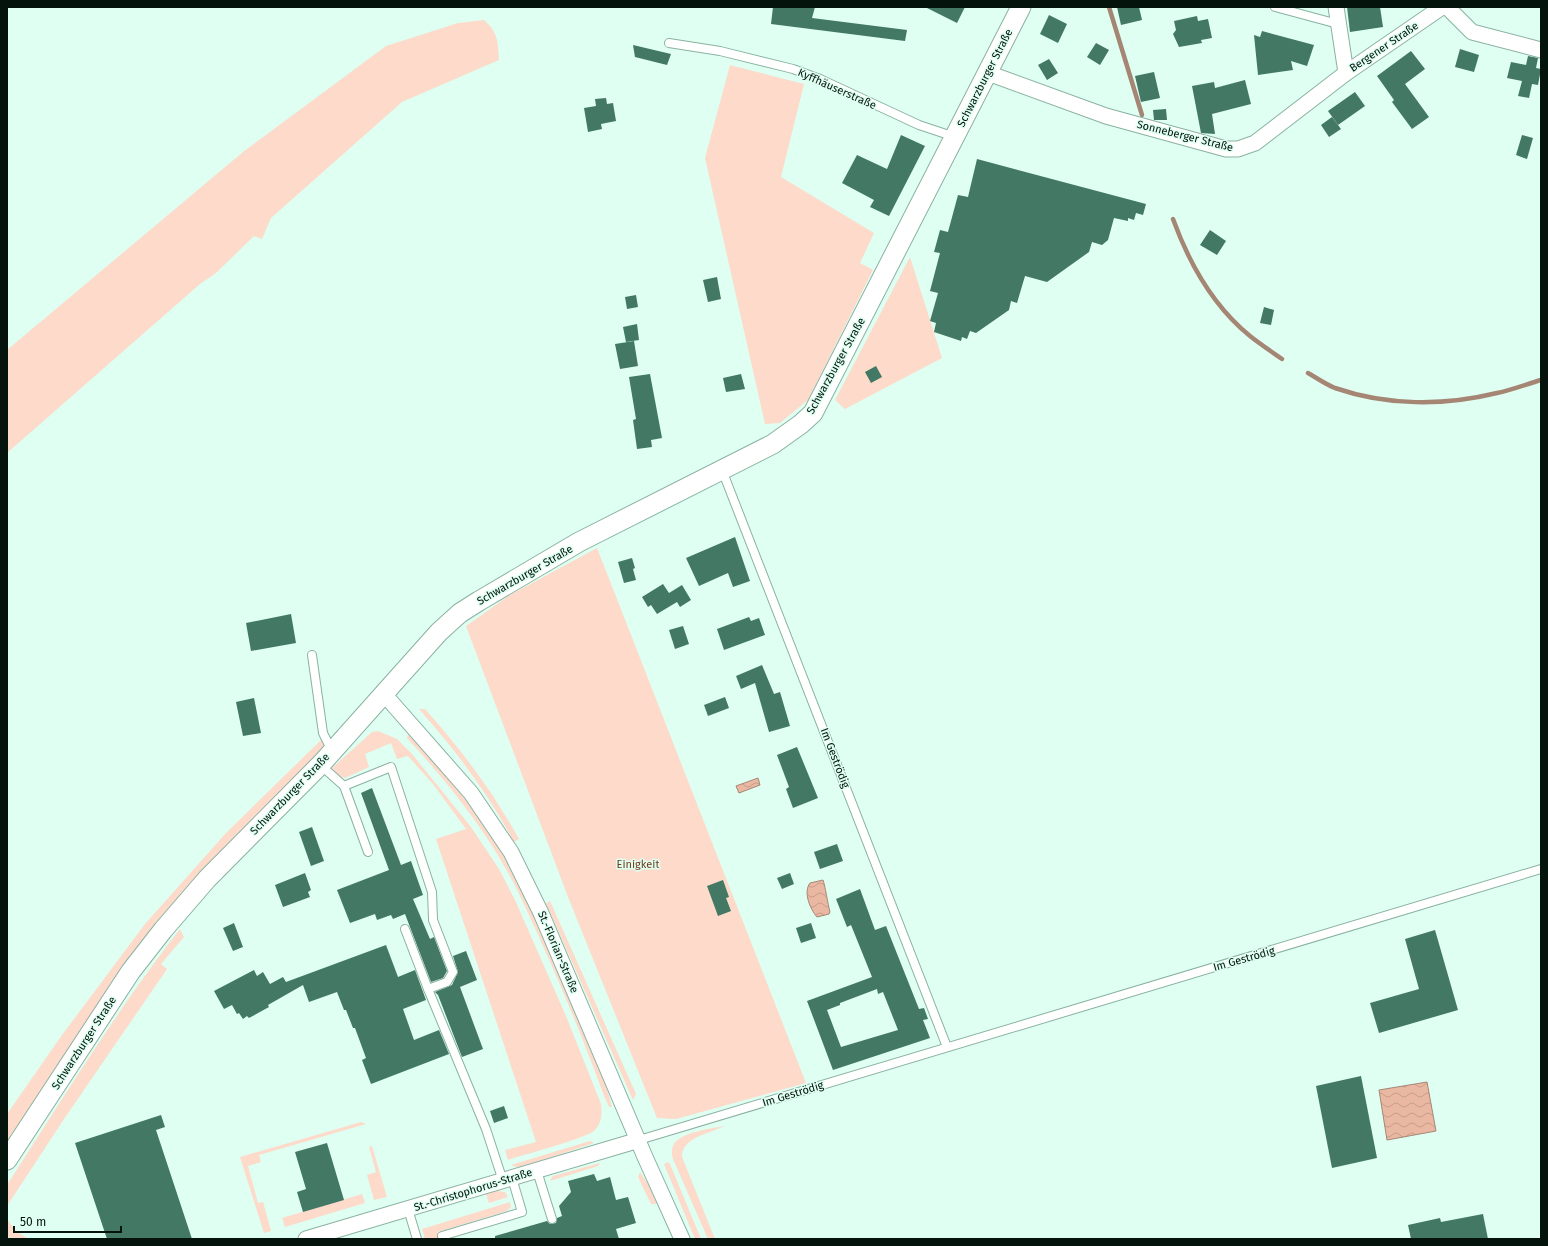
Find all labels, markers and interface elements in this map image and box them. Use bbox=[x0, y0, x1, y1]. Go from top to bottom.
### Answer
street label: Bergener Straße bbox=[1347, 19, 1421, 75]
street label: Schwarzburger Straße bbox=[955, 27, 1015, 129]
street label: Kyffhäuserstraße bbox=[796, 66, 878, 112]
street label: Sonneberger Straße bbox=[1135, 118, 1235, 154]
street label: Schwarzburger Straße bbox=[804, 315, 868, 417]
street label: Schwarzburger Straße bbox=[475, 542, 575, 608]
street label: Im Geströdig bbox=[818, 726, 853, 790]
street label: Schwarzburger Straße bbox=[248, 750, 332, 838]
park label: Einigkeit bbox=[617, 858, 659, 871]
street label: St.-Florian-Straße bbox=[535, 909, 581, 995]
street label: Im Geströdig bbox=[1212, 944, 1277, 974]
street label: Schwarzburger Straße bbox=[49, 994, 119, 1092]
street label: Im Geströdig bbox=[761, 1078, 825, 1109]
street label: St.-Christophorus-Straße bbox=[412, 1166, 534, 1214]
scale bar bbox=[14, 1208, 121, 1234]
text: 50 m bbox=[20, 1215, 46, 1229]

